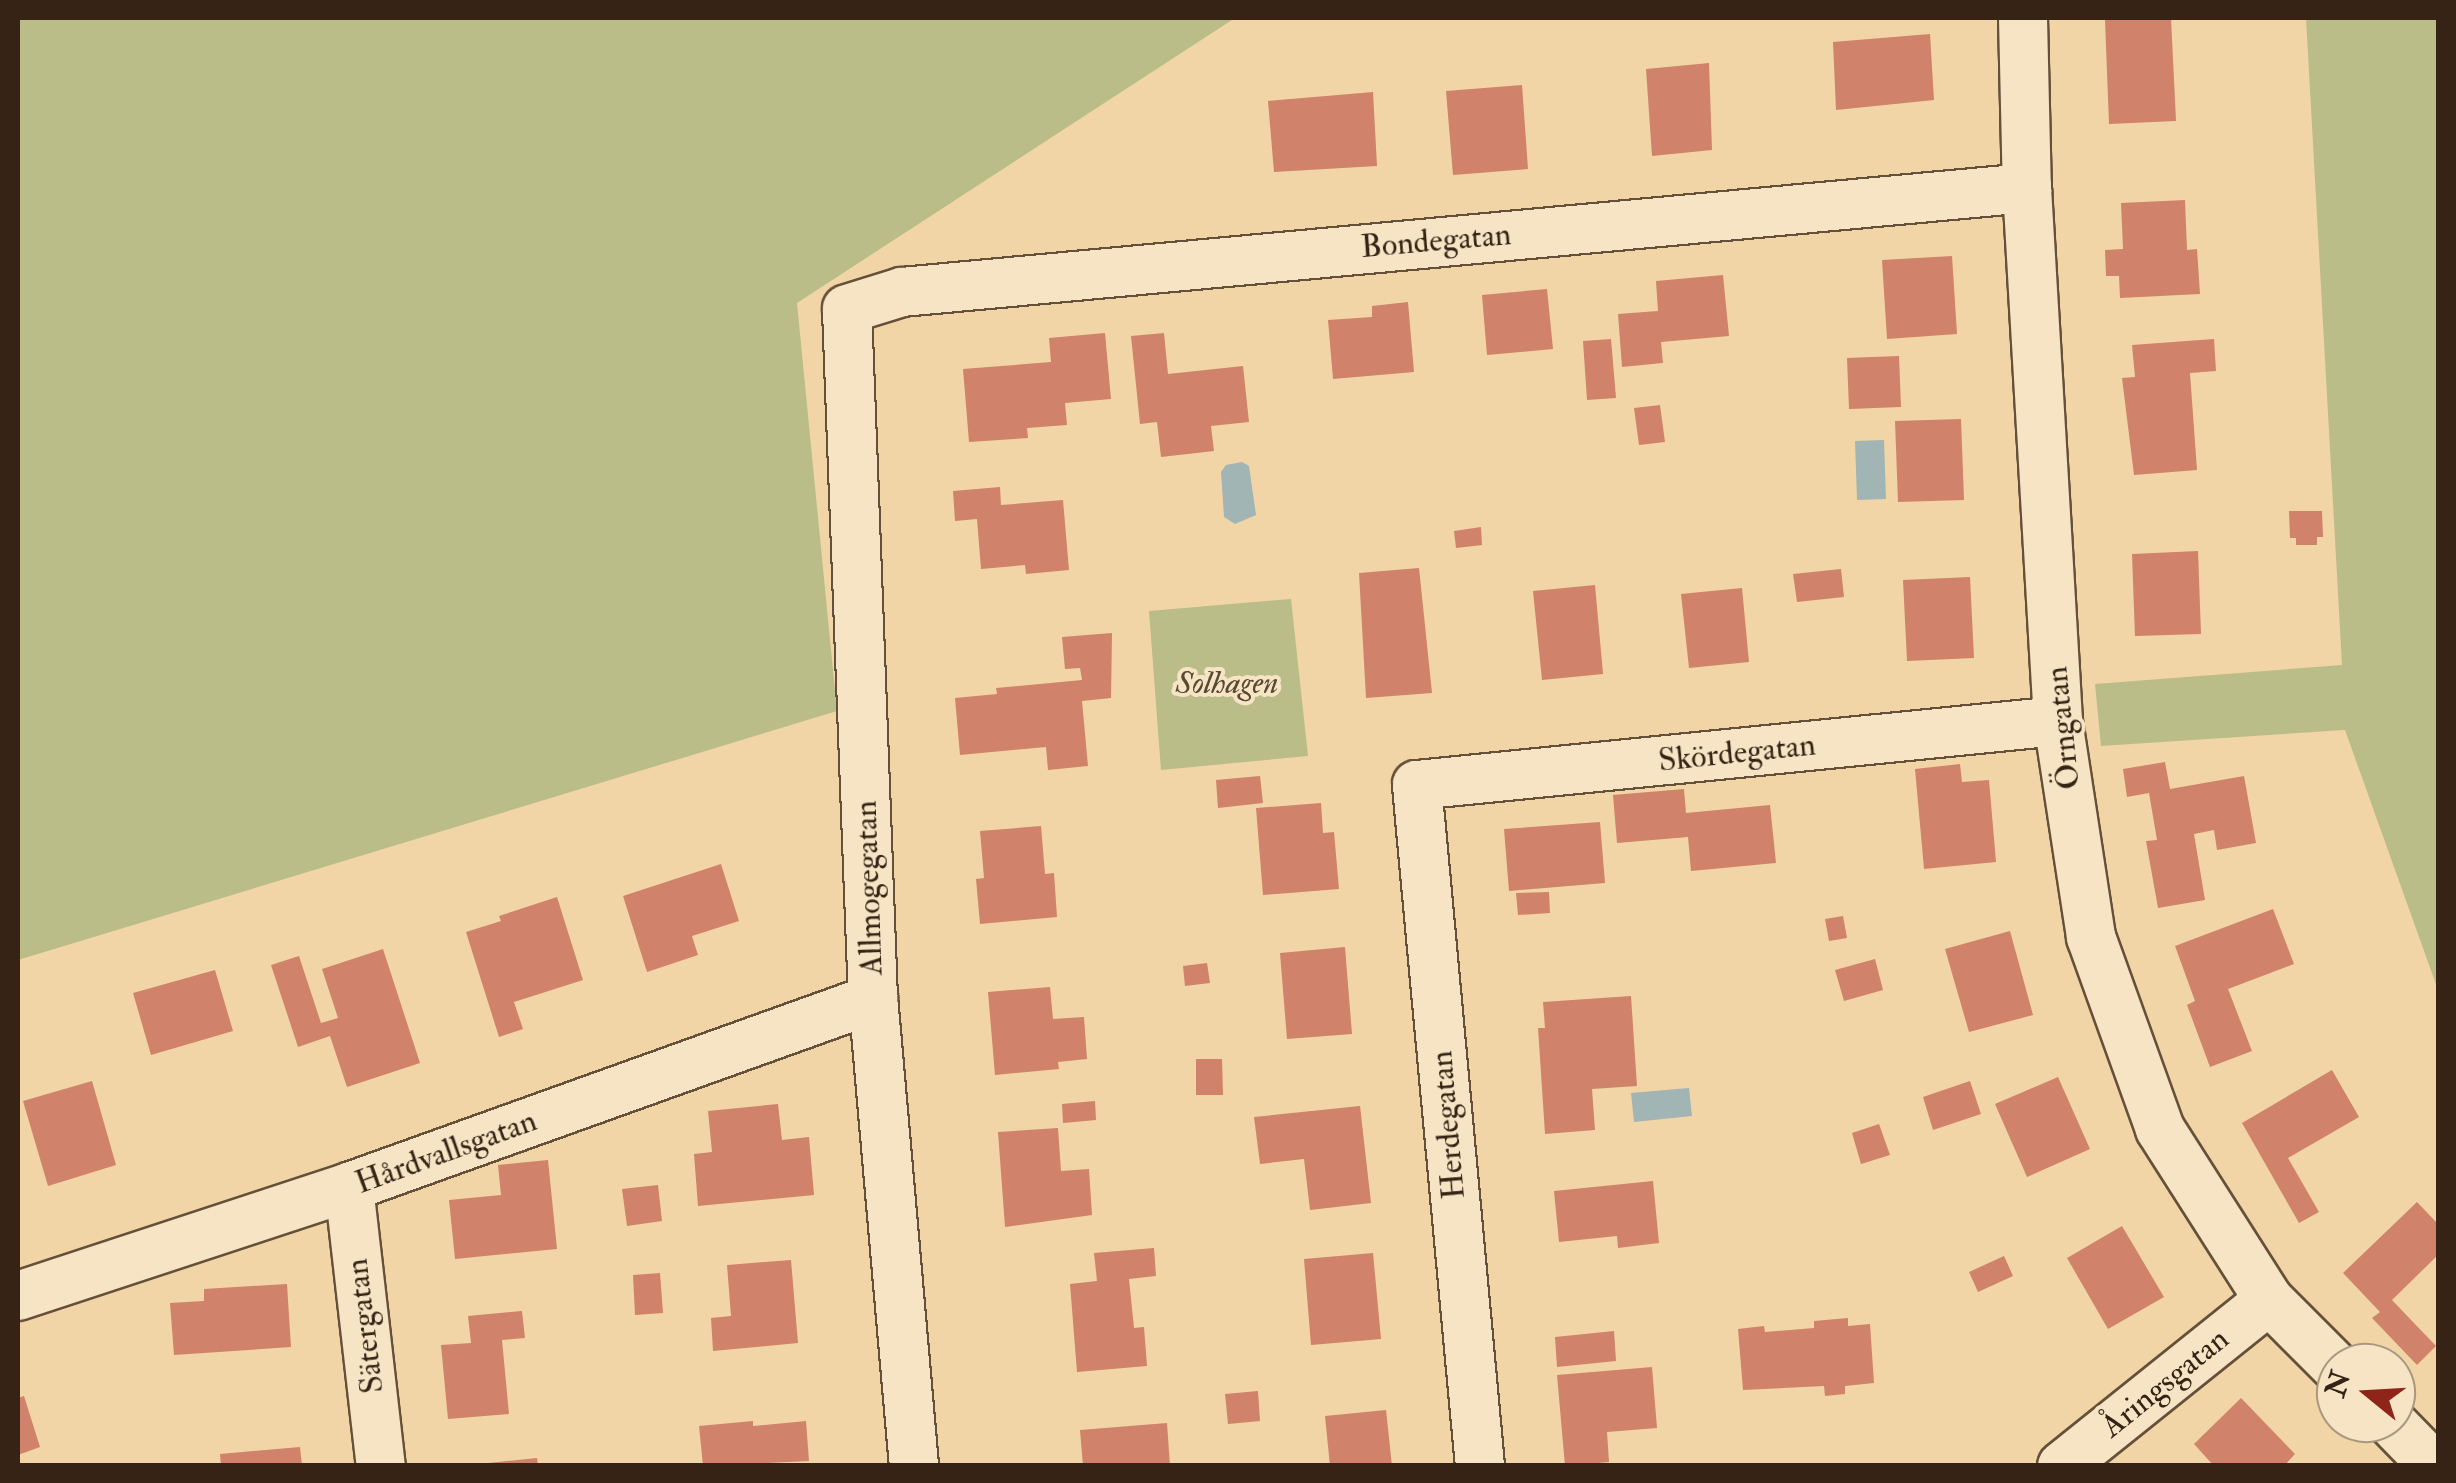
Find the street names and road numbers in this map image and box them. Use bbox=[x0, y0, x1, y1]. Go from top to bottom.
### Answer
street label: Bondegatan bbox=[1359, 215, 1513, 267]
street label: Örngatan bbox=[2037, 665, 2089, 791]
street label: Skördegatan bbox=[1657, 726, 1817, 780]
street label: Allmogegatan bbox=[847, 800, 891, 976]
street label: Herdegatan bbox=[1422, 1049, 1474, 1201]
street label: Hårdvallsgatan bbox=[350, 1101, 542, 1203]
street label: Sätergatan bbox=[338, 1256, 392, 1396]
street label: Åringsgatan bbox=[2093, 1320, 2237, 1446]

